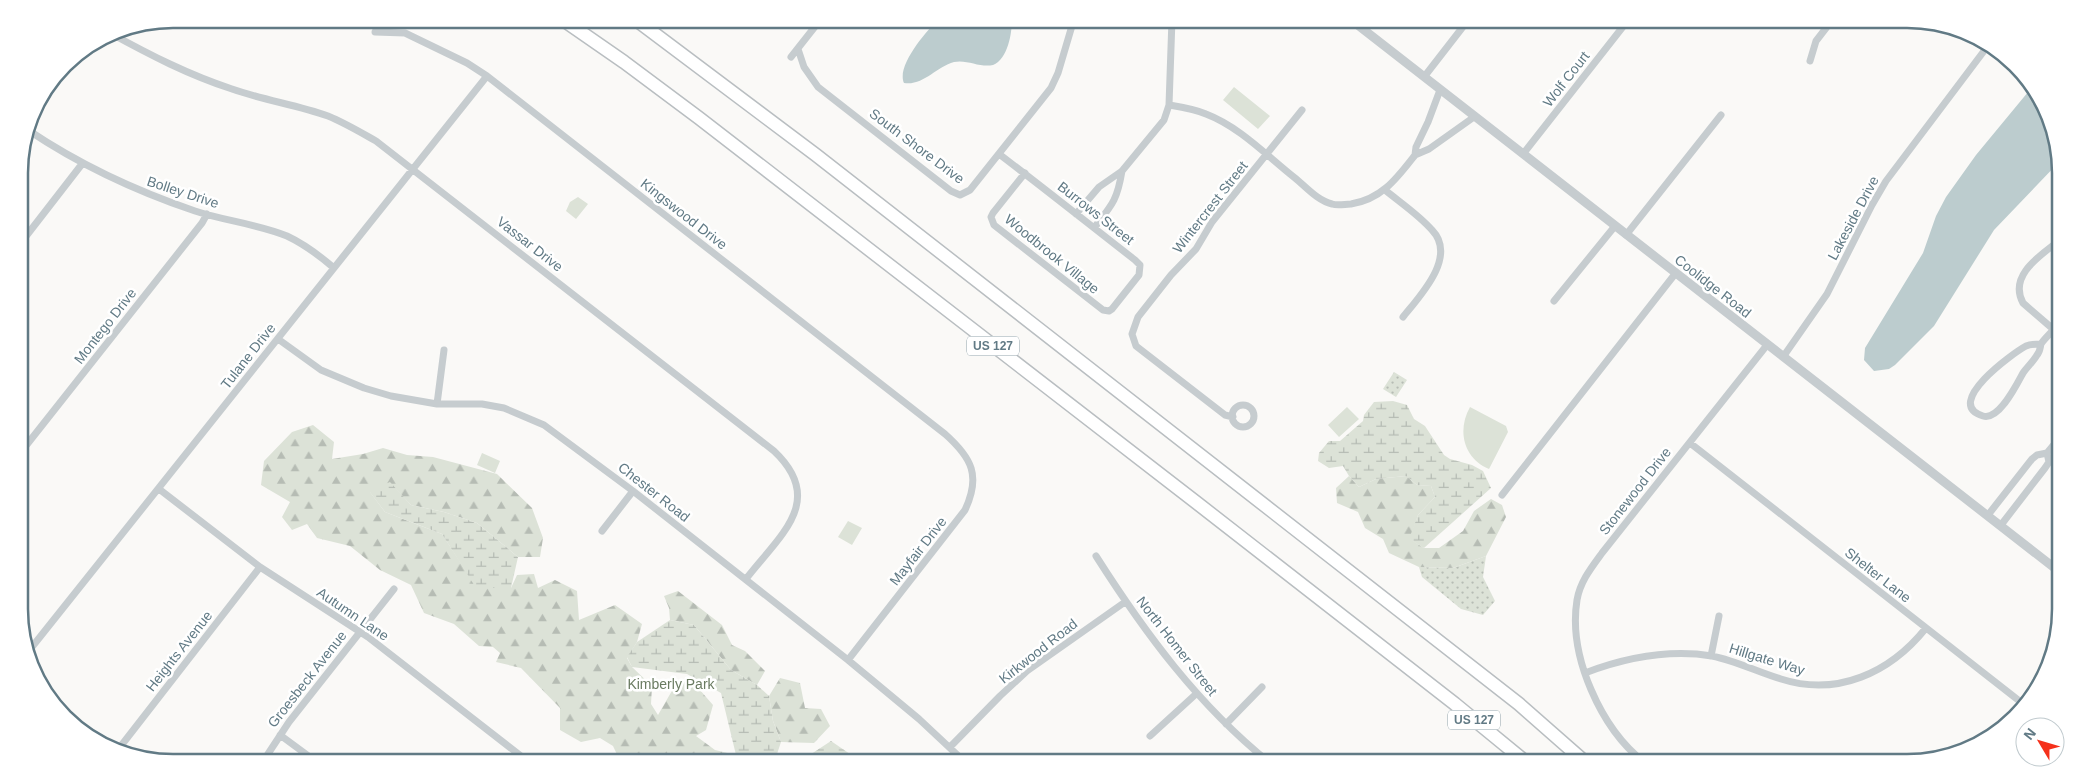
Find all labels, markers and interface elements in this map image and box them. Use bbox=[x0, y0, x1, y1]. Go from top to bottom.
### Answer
street label: Wolf Court bbox=[1539, 48, 1593, 110]
street label: South Shore Drive bbox=[867, 105, 968, 187]
street label: Wintercrest Street bbox=[1169, 158, 1251, 256]
street label: Bolley Drive bbox=[145, 173, 221, 211]
street label: Lakeside Drive bbox=[1824, 173, 1882, 263]
street label: Kingswood Drive bbox=[638, 175, 730, 253]
street label: Burrows Street bbox=[1055, 178, 1137, 248]
street label: Woodbrook Village bbox=[1001, 211, 1103, 297]
street label: Vassar Drive bbox=[494, 213, 566, 275]
street label: Coolidge Road bbox=[1672, 251, 1754, 321]
street label: Montego Drive bbox=[71, 285, 139, 367]
street label: Tulane Drive bbox=[217, 320, 279, 392]
road number: US 127 bbox=[967, 336, 1019, 356]
street label: Stonewood Drive bbox=[1596, 444, 1674, 538]
street label: Chester Road bbox=[615, 459, 693, 525]
street label: Mayfair Drive bbox=[886, 513, 950, 588]
street label: Shelter Lane bbox=[1842, 544, 1914, 606]
street label: Autumn Lane bbox=[314, 584, 392, 644]
street label: North Homer Street bbox=[1133, 593, 1221, 699]
street label: Heights Avenue bbox=[143, 607, 216, 694]
street label: Kirkwood Road bbox=[996, 615, 1080, 687]
street label: Groesbeck Avenue bbox=[264, 627, 350, 730]
street label: Hillgate Way bbox=[1727, 640, 1807, 678]
park label: Kimberly Park bbox=[627, 676, 716, 692]
road number: US 127 bbox=[1448, 710, 1500, 730]
north arrow bbox=[2015, 717, 2065, 767]
text: N bbox=[2020, 725, 2039, 743]

